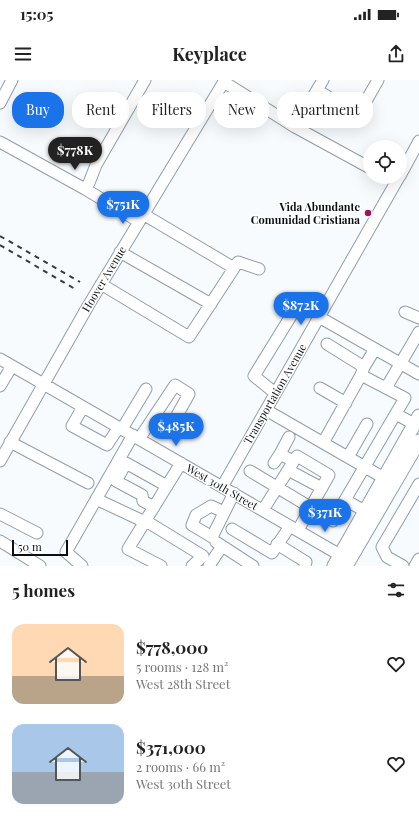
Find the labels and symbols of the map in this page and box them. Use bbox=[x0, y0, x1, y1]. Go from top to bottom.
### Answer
pin: $778K bbox=[47, 137, 103, 171]
pin: $751K bbox=[95, 191, 151, 225]
place label: Vida Abundante Comunidad Cristiana bbox=[251, 199, 360, 227]
marker: Vida Abundante Comunidad Cristiana bbox=[363, 208, 373, 218]
street label: Hoover Avenue bbox=[78, 243, 129, 314]
pin: $872K bbox=[273, 292, 329, 326]
street label: Transportation Avenue bbox=[240, 340, 310, 447]
pin: $485K bbox=[148, 413, 204, 447]
street label: West 30th Street bbox=[183, 459, 261, 513]
pin: $371K bbox=[297, 499, 353, 533]
scale bar bbox=[12, 538, 68, 557]

